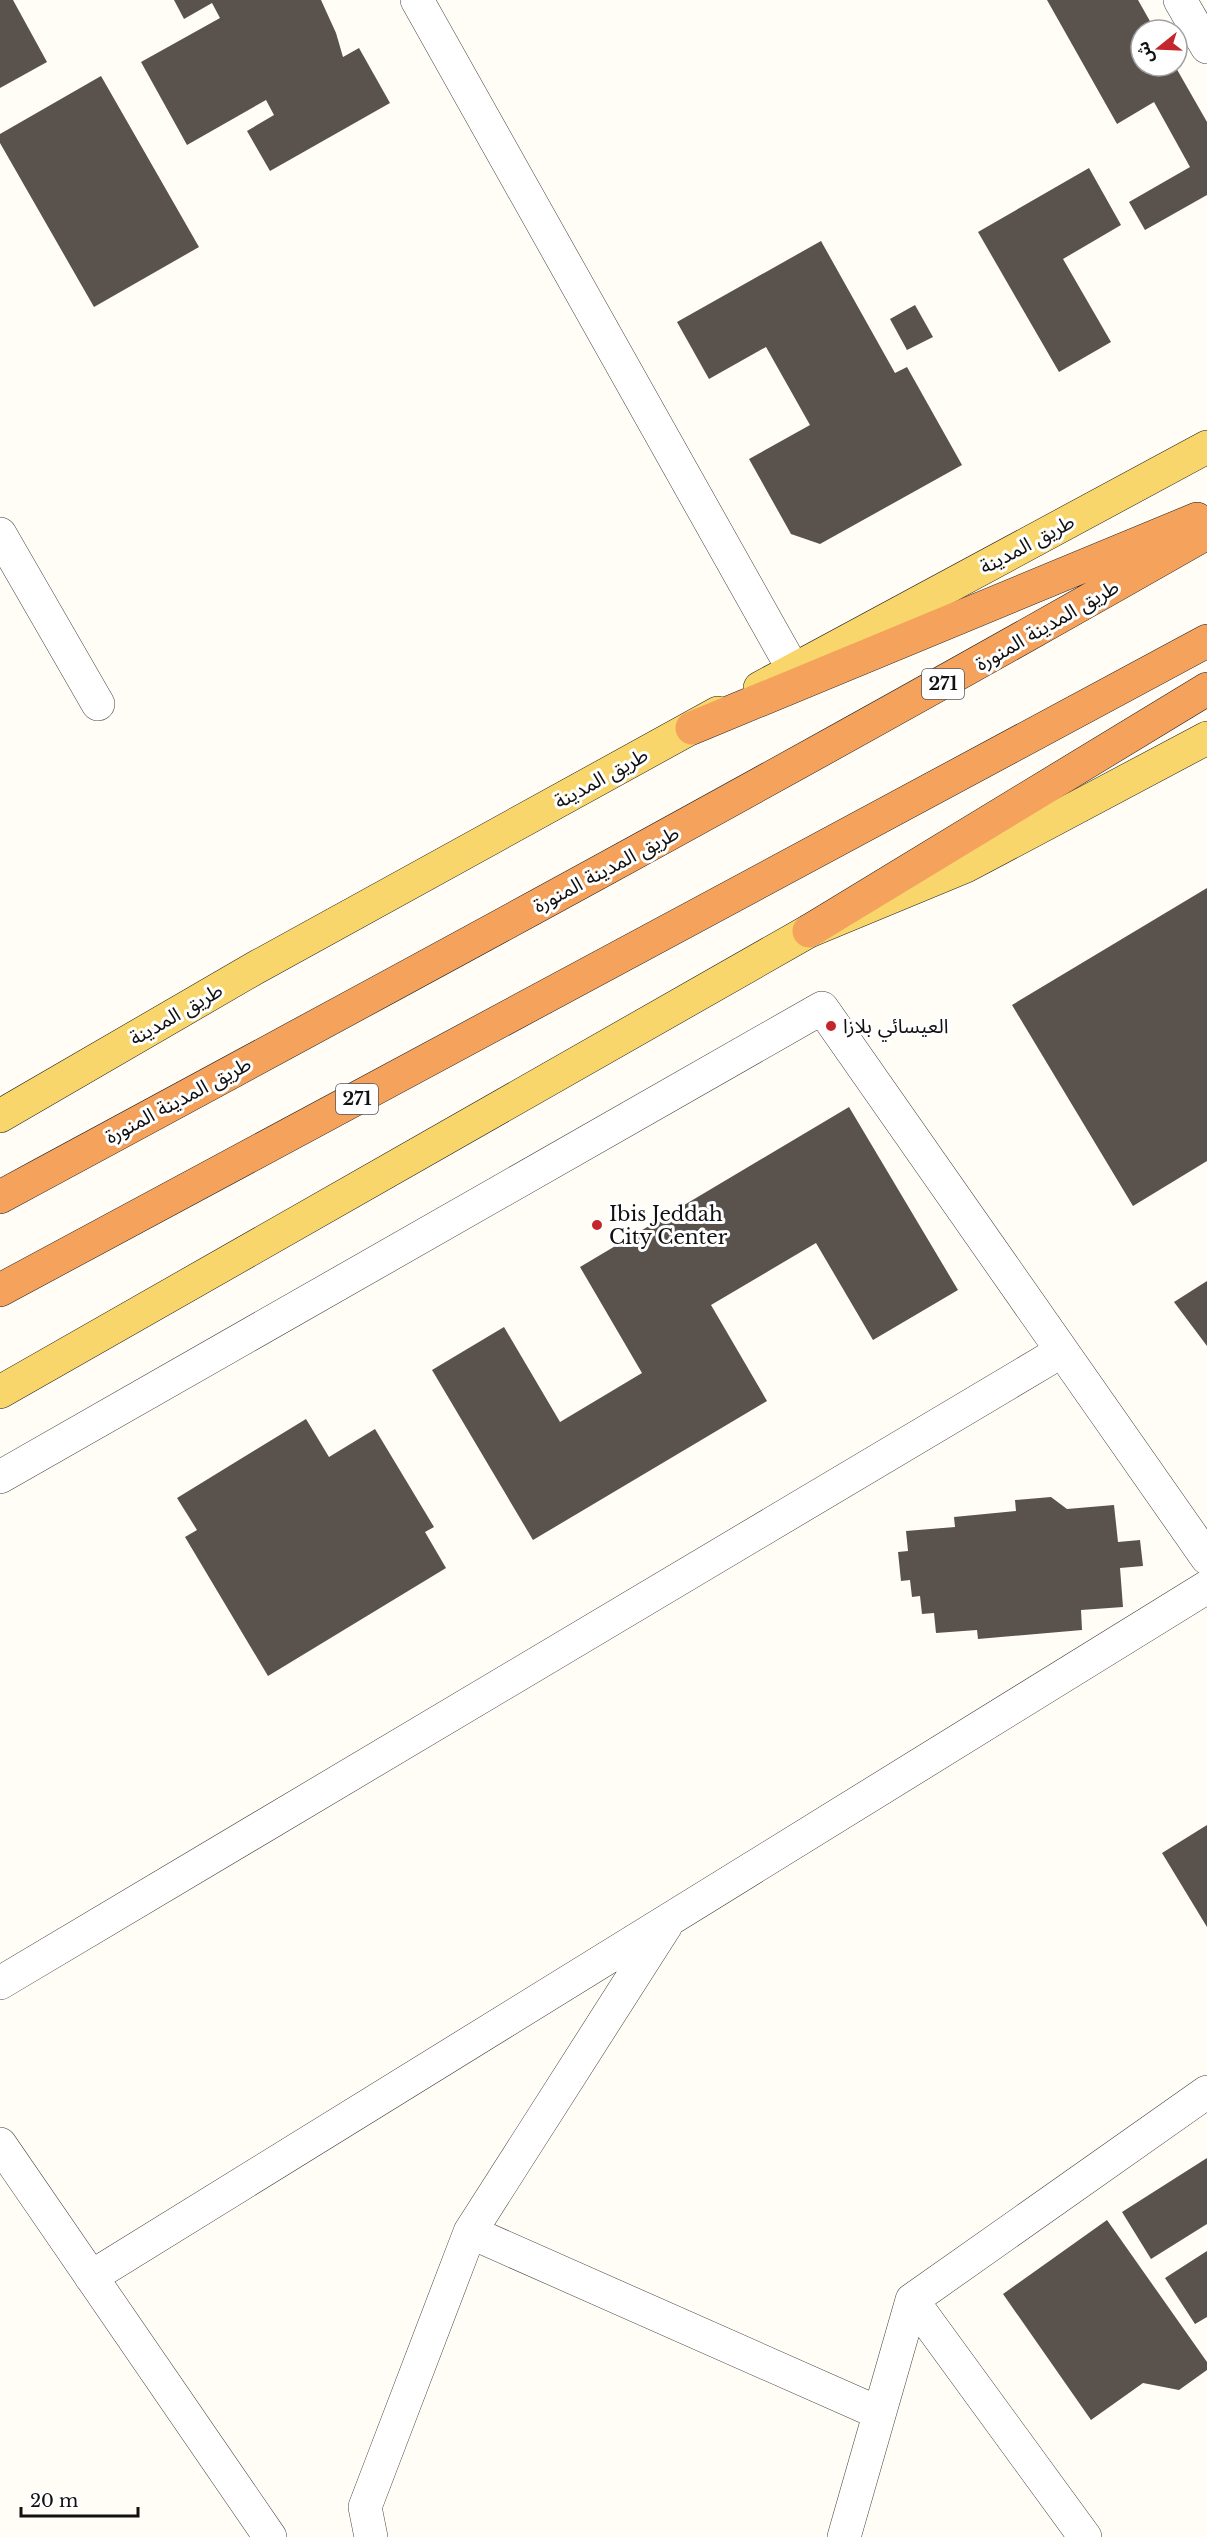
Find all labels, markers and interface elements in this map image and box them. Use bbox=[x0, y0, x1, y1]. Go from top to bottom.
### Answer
north arrow bbox=[1129, 18, 1189, 78]
text: ش bbox=[1132, 39, 1158, 66]
street label: طريق المدينة bbox=[976, 509, 1079, 580]
street label: طريق المدينة المنورة bbox=[971, 574, 1124, 677]
road number: 271 bbox=[922, 669, 964, 699]
street label: طريق المدينة bbox=[550, 742, 653, 814]
street label: طريق المدينة المنورة bbox=[529, 820, 683, 918]
street label: طريق المدينة bbox=[125, 978, 227, 1051]
place label: العيسائي بلازا bbox=[843, 1014, 948, 1042]
marker: العيسائي بلازا bbox=[824, 1019, 838, 1033]
street label: طريق المدينة المنورة bbox=[101, 1051, 255, 1149]
road number: 271 bbox=[336, 1084, 378, 1114]
place label: Ibis Jeddah City Center bbox=[609, 1202, 728, 1249]
marker: Ibis Jeddah City Center bbox=[590, 1218, 604, 1232]
scale bar bbox=[21, 2480, 138, 2518]
text: 20 m bbox=[30, 2490, 78, 2512]

